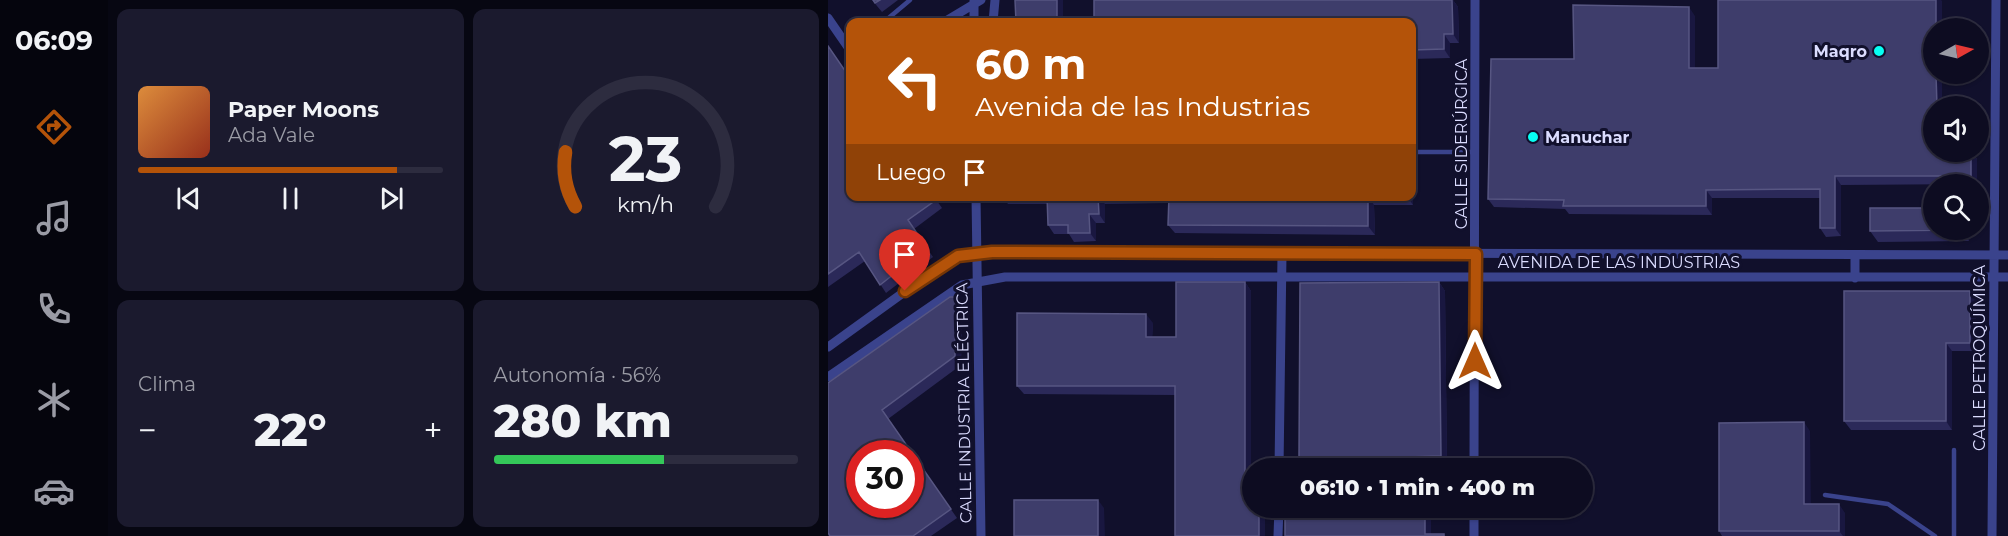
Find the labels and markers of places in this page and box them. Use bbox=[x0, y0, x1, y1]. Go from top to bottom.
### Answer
place label: Maqro bbox=[1814, 42, 1867, 61]
marker: Maqro bbox=[1872, 44, 1886, 58]
place label: Manuchar bbox=[1545, 128, 1630, 147]
marker: Manuchar bbox=[1526, 130, 1540, 144]
pin bbox=[879, 229, 930, 291]

